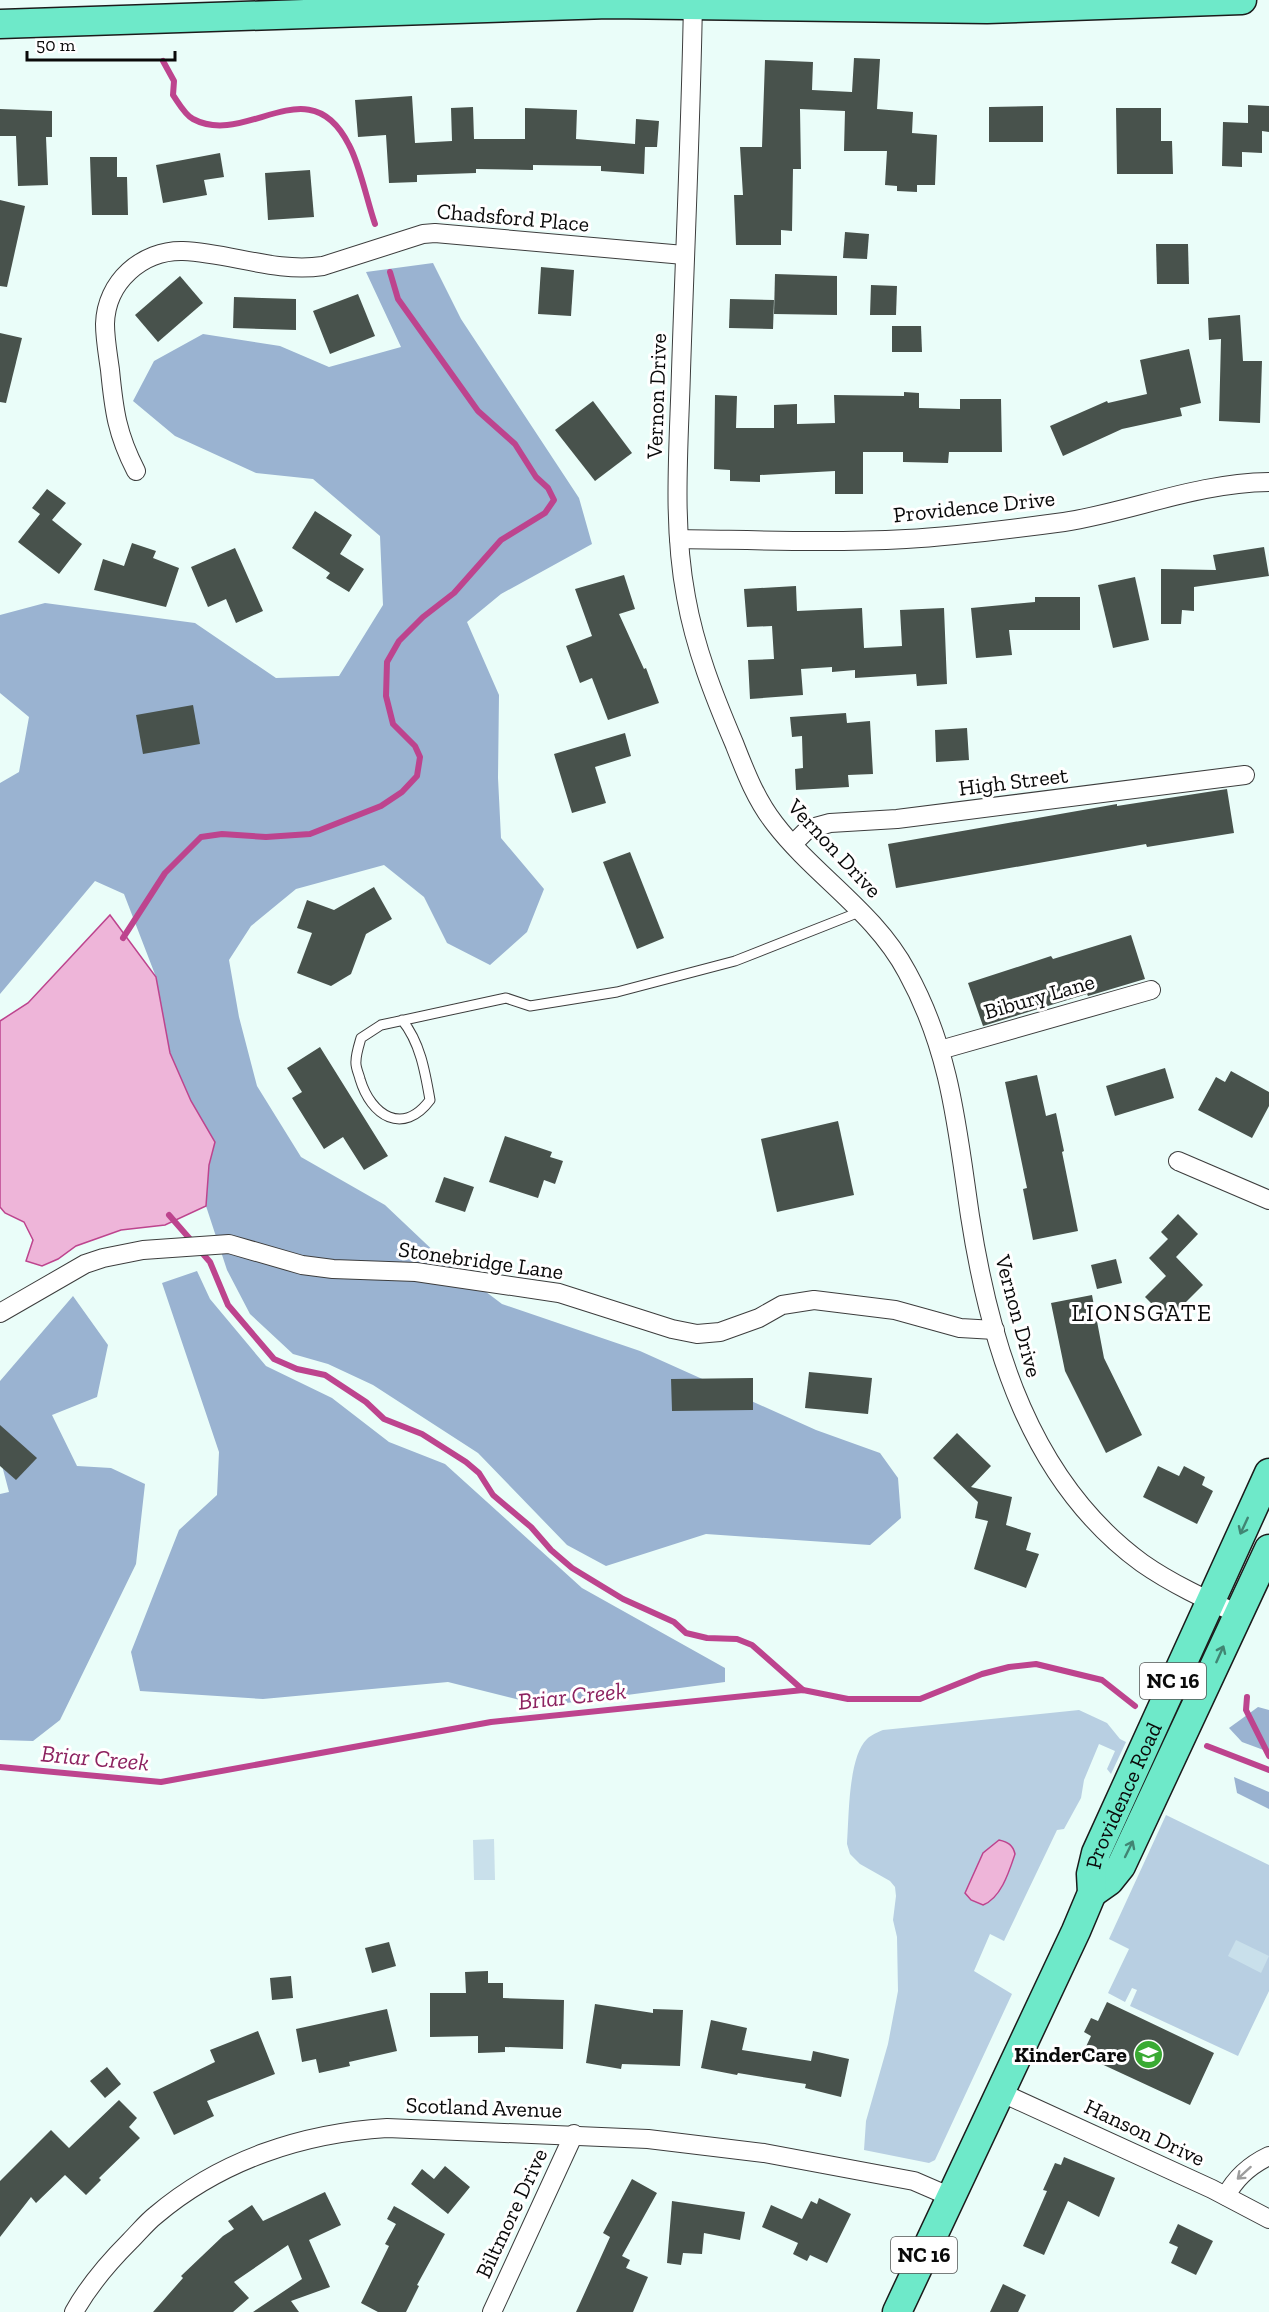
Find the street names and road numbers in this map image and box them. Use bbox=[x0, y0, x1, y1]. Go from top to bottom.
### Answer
street label: Chadsford Place bbox=[436, 197, 590, 238]
street label: Vernon Drive bbox=[641, 333, 672, 460]
street label: Providence Drive bbox=[892, 485, 1056, 528]
street label: High Street bbox=[957, 761, 1070, 802]
street label: Vernon Drive bbox=[781, 792, 887, 904]
street label: Bibury Lane bbox=[981, 968, 1098, 1025]
street label: Stonebridge Lane bbox=[397, 1236, 565, 1285]
street label: Vernon Drive bbox=[989, 1251, 1048, 1380]
road number: NC 16 bbox=[1140, 1663, 1206, 1699]
street label: Providence Road bbox=[1080, 1718, 1168, 1872]
street label: Scotland Avenue bbox=[405, 2091, 563, 2124]
street label: Hanson Drive bbox=[1080, 2093, 1209, 2172]
street label: Biltmore Drive bbox=[470, 2144, 553, 2282]
road number: NC 16 bbox=[891, 2237, 957, 2273]

